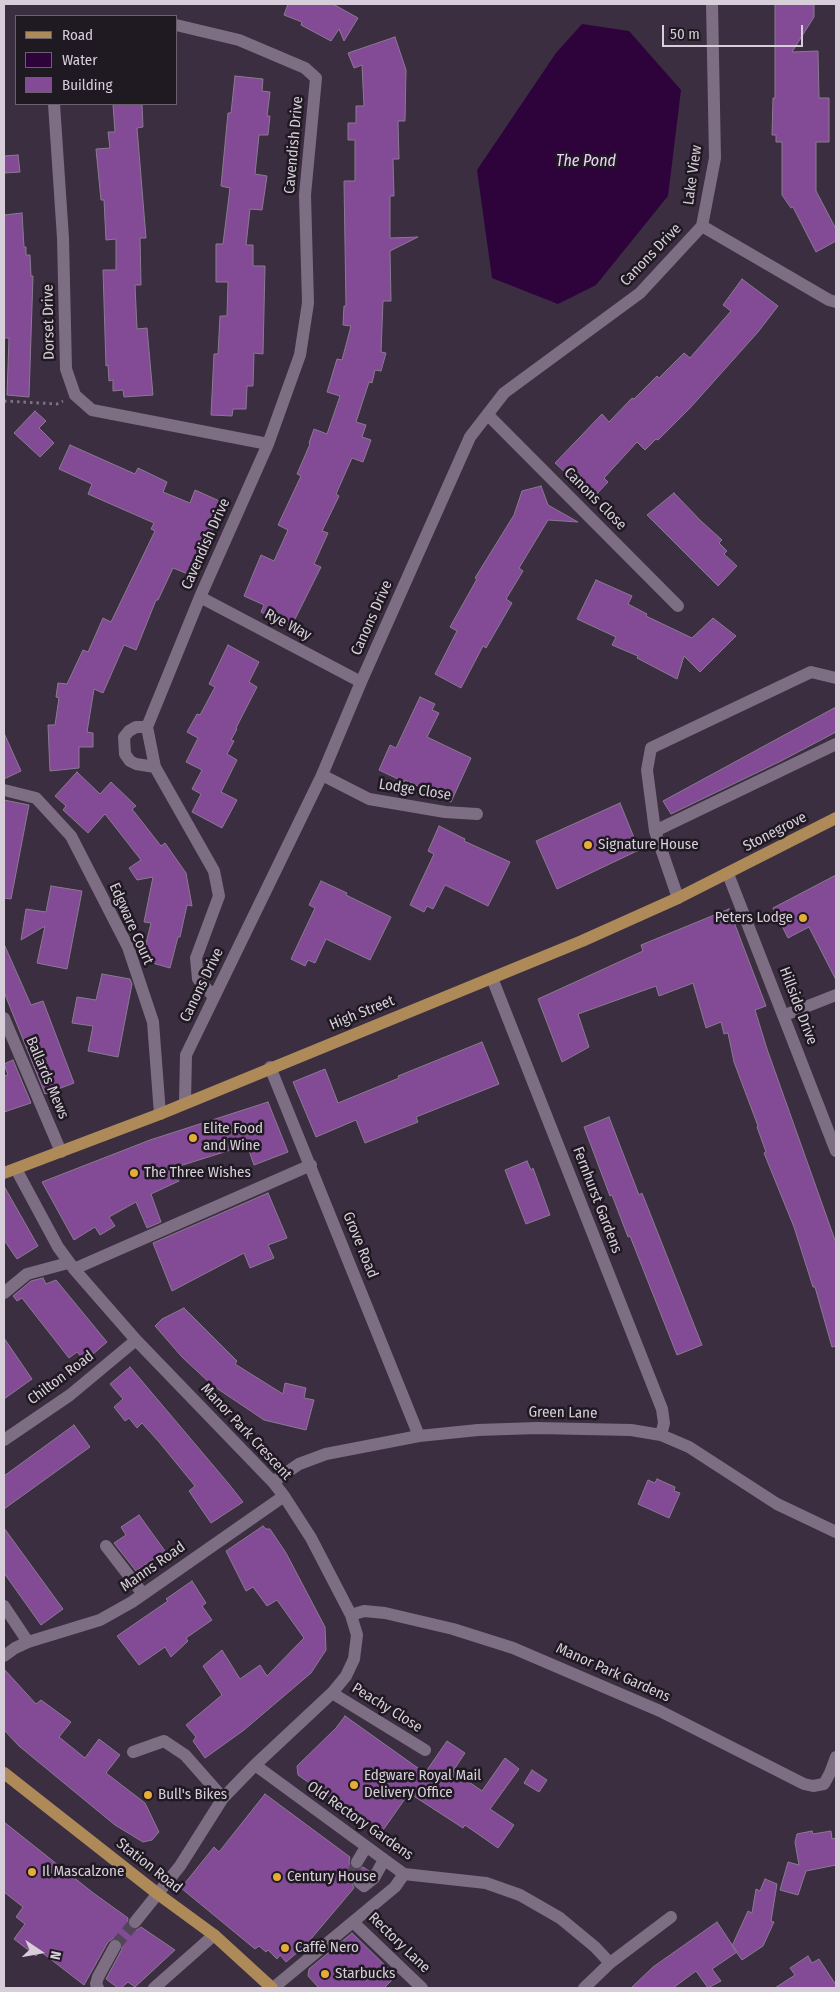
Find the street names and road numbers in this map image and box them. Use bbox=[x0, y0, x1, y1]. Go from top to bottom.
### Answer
street label: Cavendish Drive bbox=[281, 95, 307, 195]
street label: Lake View bbox=[680, 144, 706, 206]
street label: Canons Drive bbox=[617, 220, 685, 290]
street label: Dorset Drive bbox=[39, 284, 59, 360]
street label: Canons Close bbox=[560, 464, 630, 534]
street label: Cavendish Drive bbox=[178, 496, 234, 592]
street label: Canons Drive bbox=[347, 578, 397, 658]
street label: Rye Way bbox=[262, 605, 314, 645]
street label: Lodge Close bbox=[378, 775, 452, 805]
street label: Stonegrove bbox=[740, 808, 810, 856]
street label: Edgware Court bbox=[105, 880, 157, 968]
street label: Canons Drive bbox=[176, 945, 228, 1025]
street label: Hillside Drive bbox=[775, 965, 821, 1047]
street label: High Street bbox=[327, 992, 397, 1034]
street label: Ballards Mews bbox=[22, 1034, 72, 1122]
street label: Fernhurst Gardens bbox=[568, 1144, 626, 1256]
street label: Grove Road bbox=[339, 1209, 381, 1281]
street label: Chilton Road bbox=[24, 1347, 98, 1409]
street label: Manor Park Crescent bbox=[197, 1380, 295, 1484]
street label: Green Lane bbox=[528, 1403, 598, 1423]
street label: Manns Road bbox=[117, 1538, 189, 1596]
street label: Manor Park Gardens bbox=[553, 1640, 673, 1706]
street label: Peachy Close bbox=[349, 1679, 425, 1737]
street label: Old Rectory Gardens bbox=[304, 1778, 416, 1864]
street label: Station Road bbox=[112, 1835, 186, 1897]
street label: Rectory Lane bbox=[364, 1909, 434, 1977]

